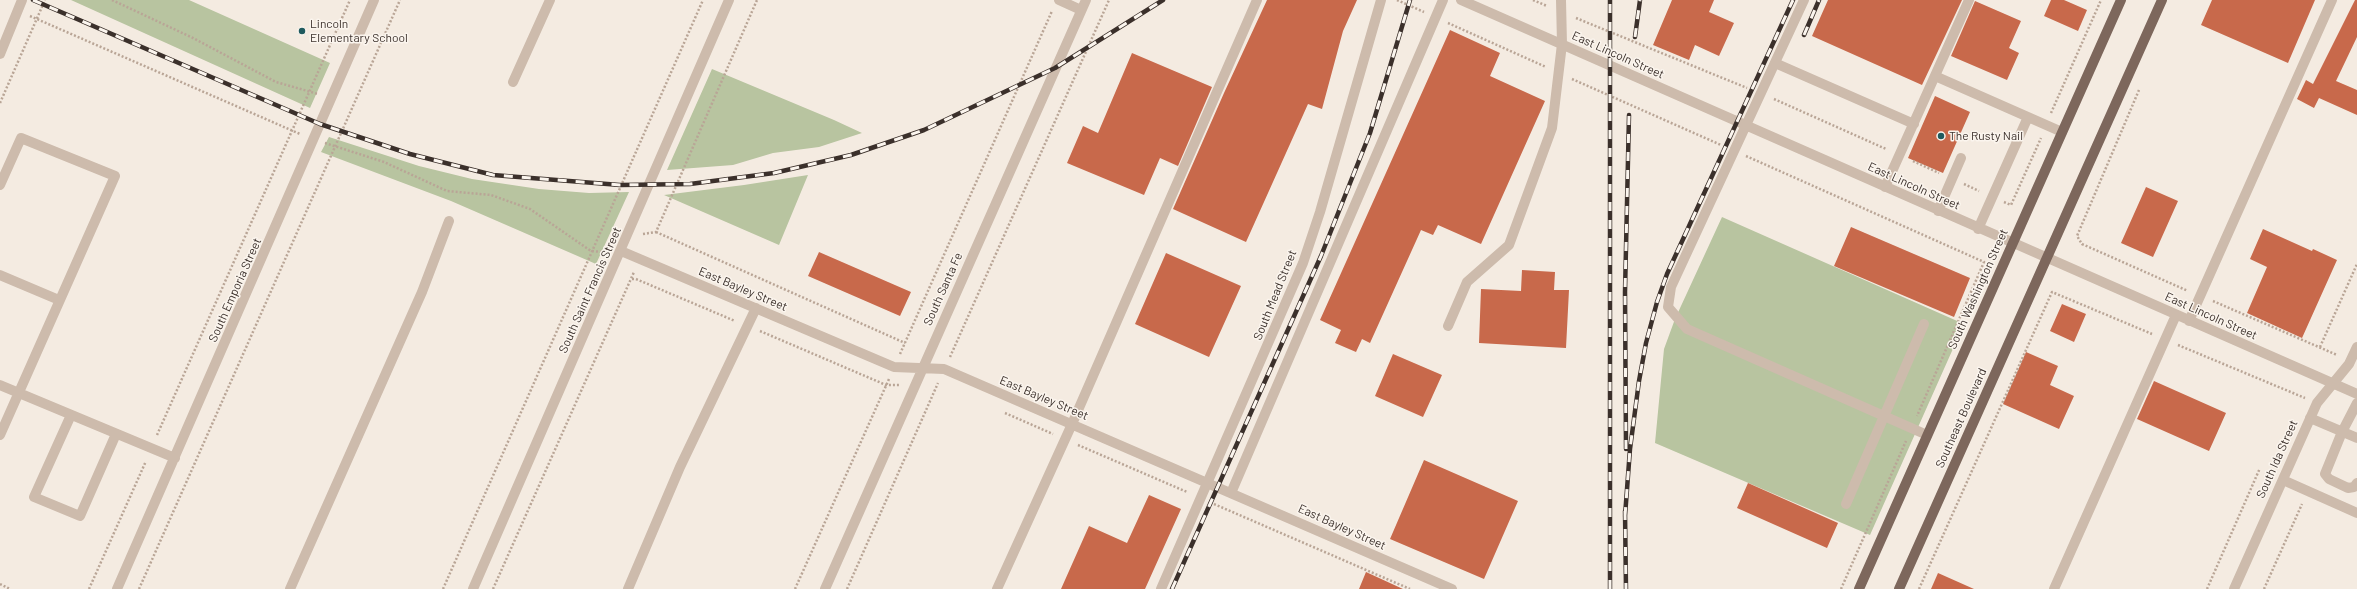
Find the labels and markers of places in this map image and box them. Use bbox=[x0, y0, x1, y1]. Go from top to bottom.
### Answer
place label: Lincoln Elementary School bbox=[310, 17, 408, 45]
marker: Lincoln Elementary School bbox=[297, 26, 307, 36]
place label: The Rusty Nail bbox=[1949, 129, 2023, 143]
marker: The Rusty Nail bbox=[1936, 131, 1946, 141]

